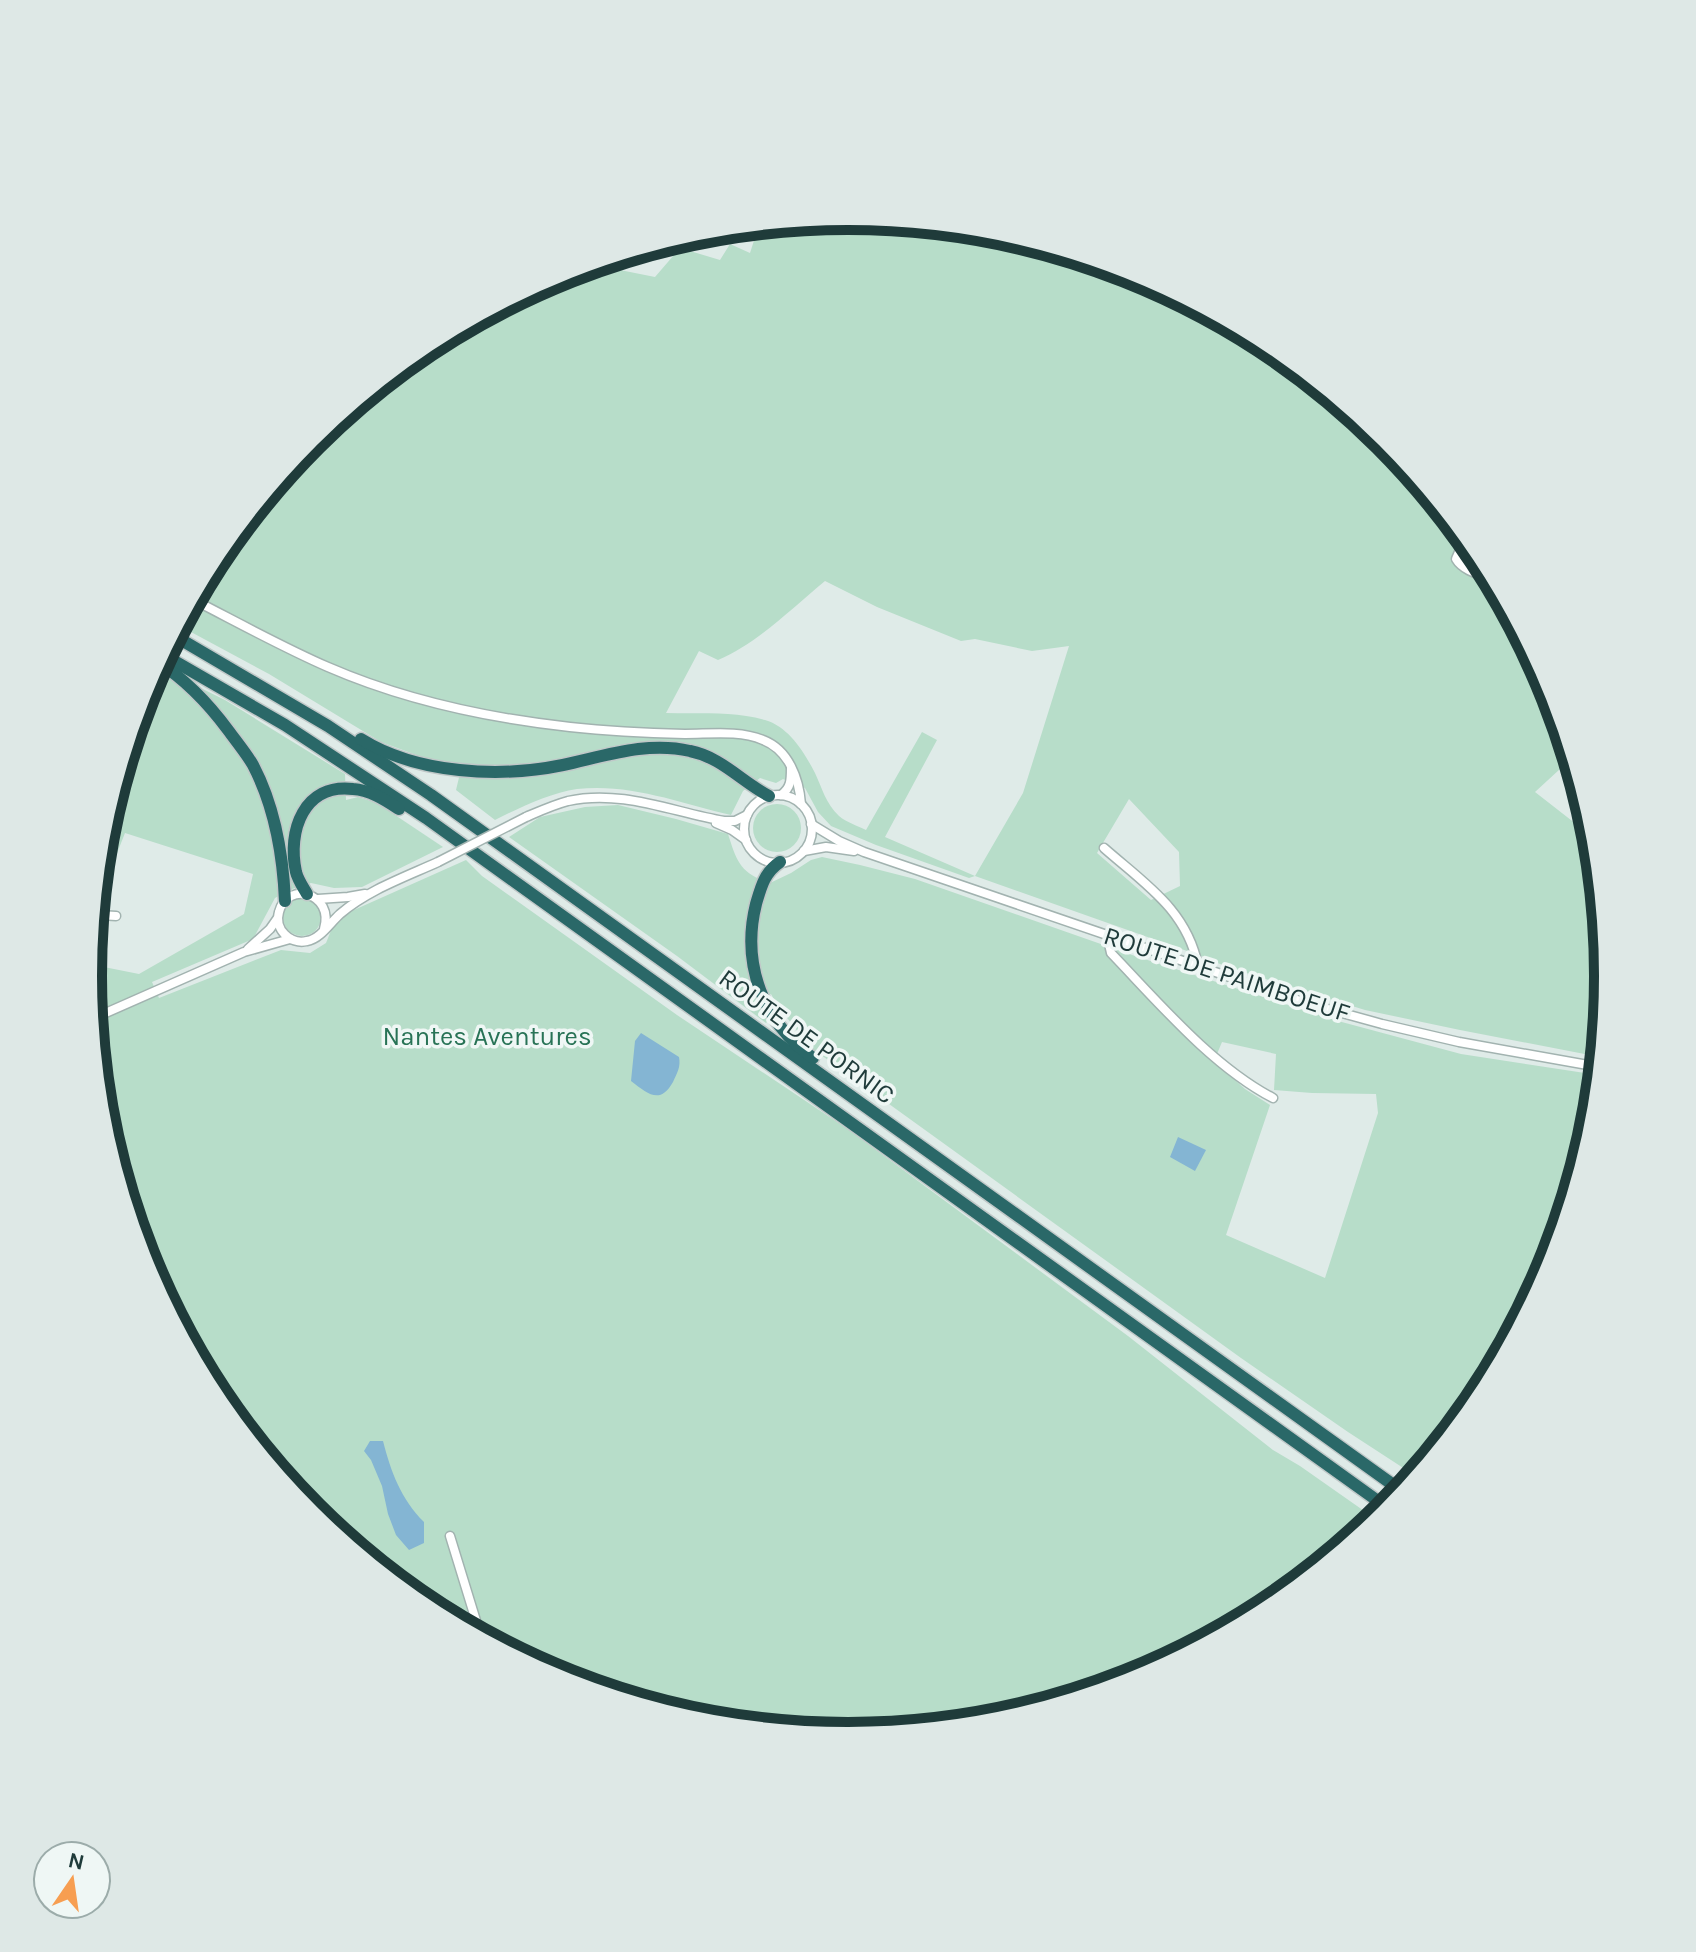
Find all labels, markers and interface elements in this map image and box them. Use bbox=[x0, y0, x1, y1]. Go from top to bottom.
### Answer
street label: ROUTE DE PAIMBOEUF bbox=[1100, 920, 1354, 1029]
street label: ROUTE DE PORNIC bbox=[713, 962, 901, 1111]
park label: Nantes Aventures bbox=[382, 1021, 592, 1052]
north arrow bbox=[32, 1840, 112, 1920]
text: N bbox=[66, 1847, 87, 1876]

